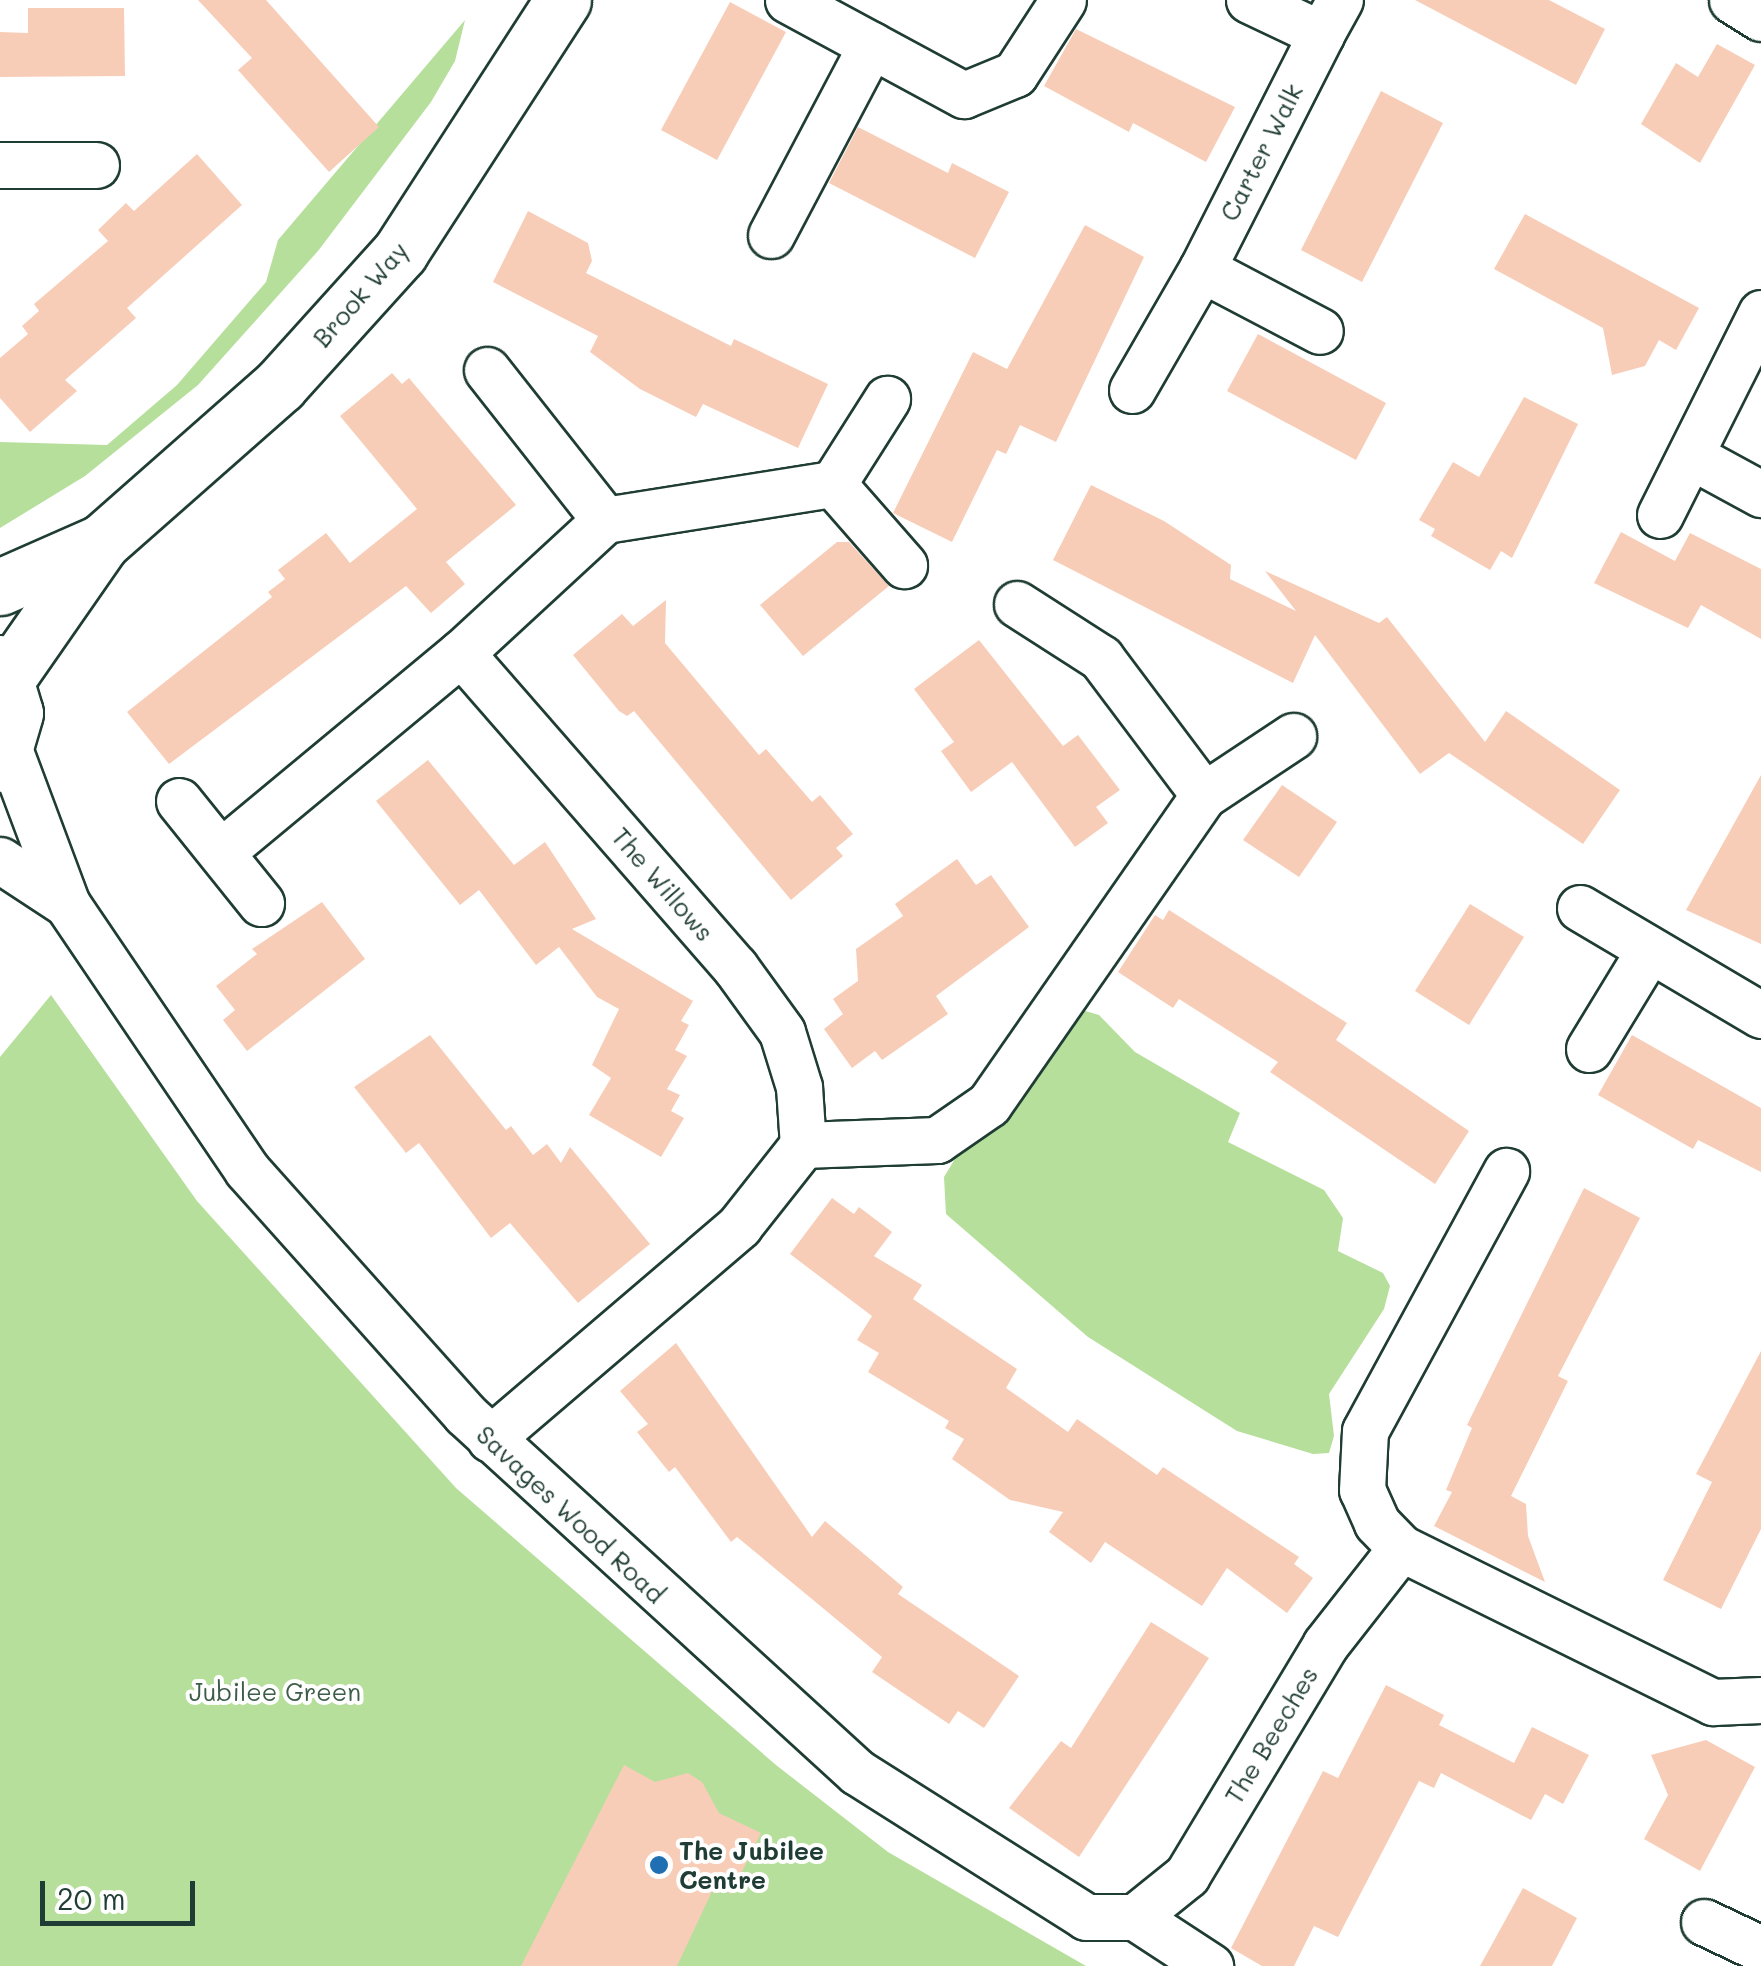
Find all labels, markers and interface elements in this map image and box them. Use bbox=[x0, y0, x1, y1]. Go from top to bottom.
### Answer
street label: Carter Walk bbox=[1214, 78, 1308, 226]
street label: Brook Way bbox=[306, 235, 414, 353]
street label: The Willows bbox=[606, 821, 720, 947]
street label: Savages Wood Road bbox=[471, 1419, 671, 1609]
street label: The Beeches bbox=[1218, 1661, 1324, 1809]
park label: Jubilee Green bbox=[189, 1676, 361, 1706]
place label: The Jubilee Centre bbox=[679, 1836, 824, 1895]
marker: The Jubilee Centre bbox=[648, 1854, 670, 1876]
scale bar bbox=[45, 1861, 200, 1923]
text: 20 m bbox=[57, 1878, 126, 1918]

